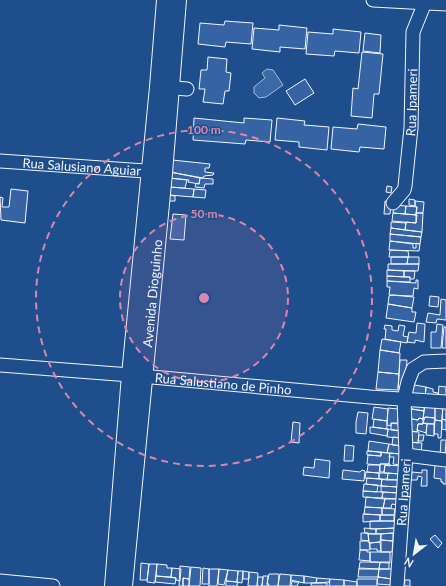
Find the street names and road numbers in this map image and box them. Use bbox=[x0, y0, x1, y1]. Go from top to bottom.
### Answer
street label: Rua Ipameri bbox=[402, 68, 420, 137]
street label: Rua Salusiano Aguiar bbox=[22, 155, 142, 179]
street label: Avenida Dioguinho bbox=[139, 239, 166, 348]
street label: Rua Salustiano de Pinho bbox=[154, 369, 292, 398]
street label: Rua Ipameri bbox=[393, 458, 414, 527]

